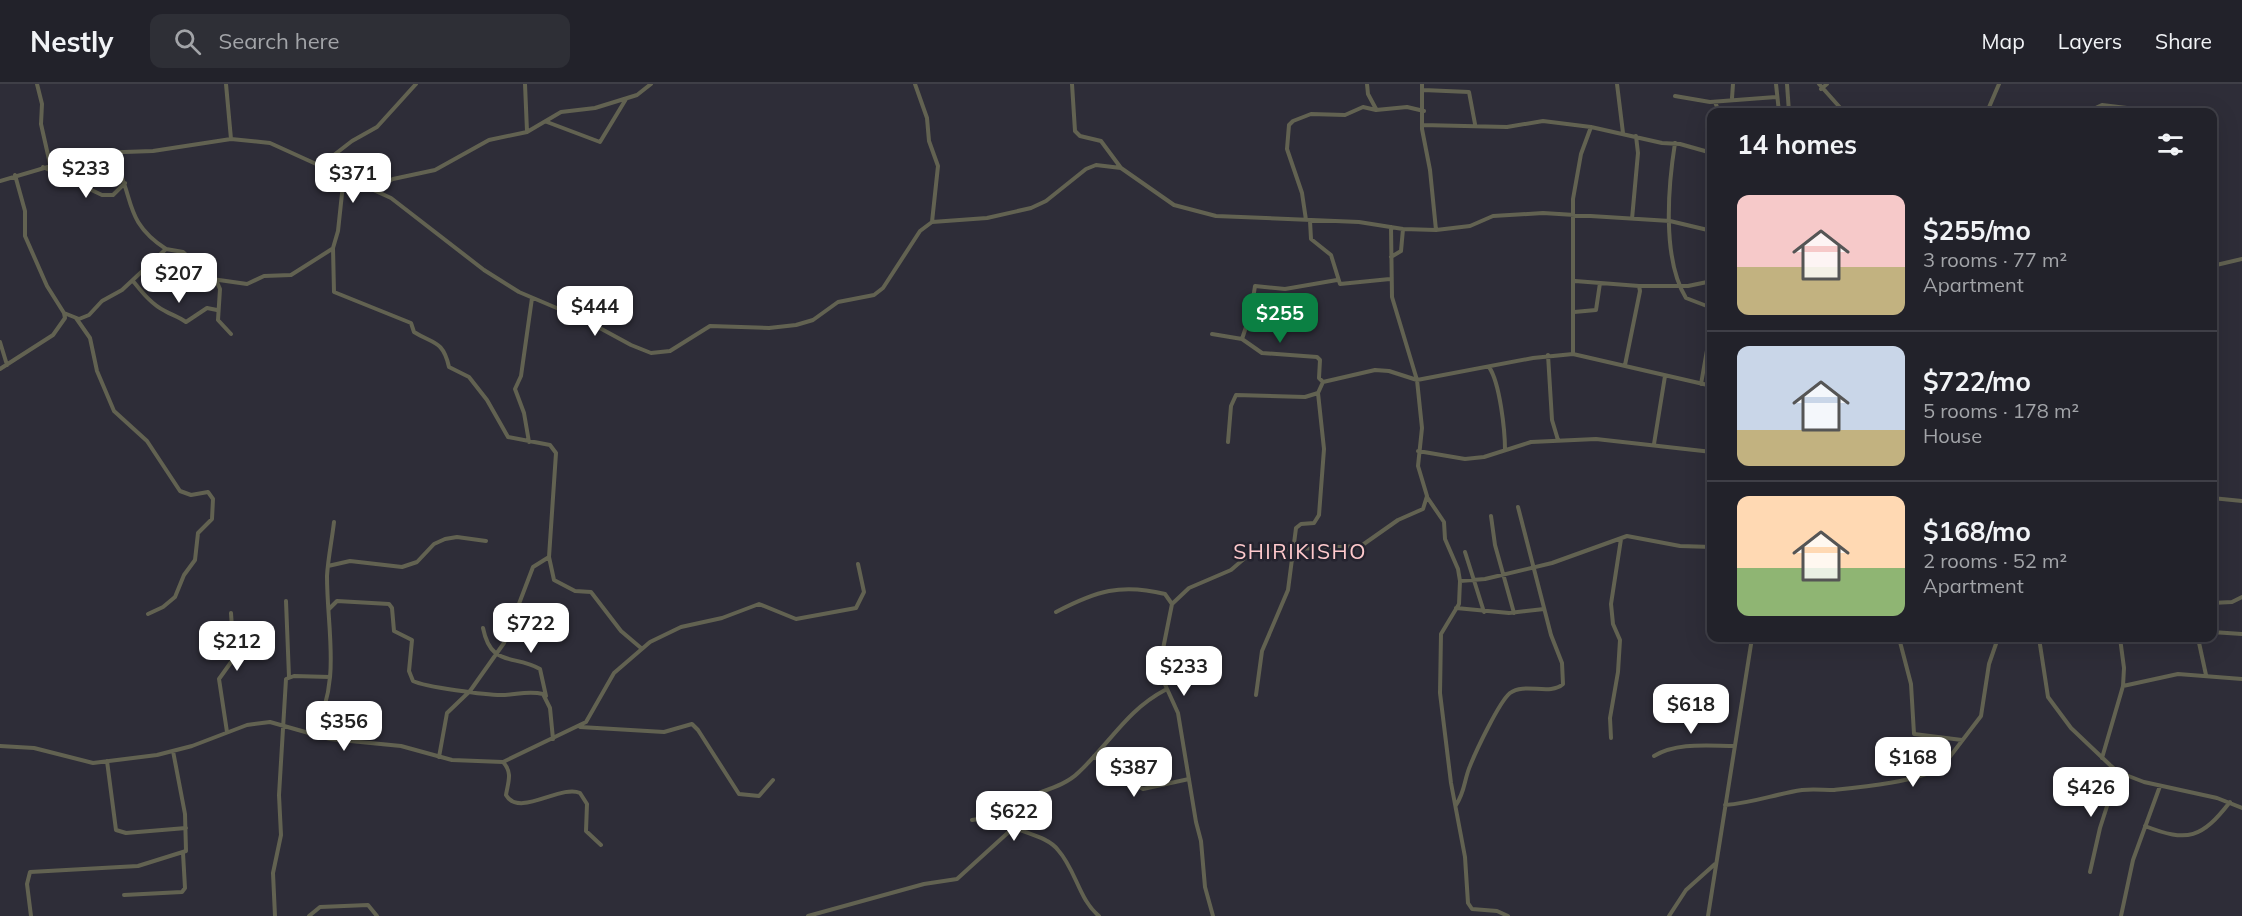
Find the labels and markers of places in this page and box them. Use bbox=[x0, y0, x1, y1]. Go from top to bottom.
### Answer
pin: $233 bbox=[50, 148, 122, 199]
pin: $371 bbox=[317, 153, 389, 204]
pin: $207 bbox=[143, 253, 215, 304]
pin: $444 bbox=[559, 286, 631, 337]
pin: $255 bbox=[1244, 293, 1316, 344]
pin: $722 bbox=[495, 603, 567, 654]
pin: $212 bbox=[201, 621, 273, 672]
pin: $233 bbox=[1148, 646, 1220, 697]
pin: $618 bbox=[1655, 684, 1727, 735]
pin: $356 bbox=[308, 701, 380, 752]
pin: $168 bbox=[1877, 737, 1949, 788]
pin: $387 bbox=[1098, 747, 1170, 798]
pin: $426 bbox=[2055, 767, 2127, 818]
pin: $622 bbox=[978, 791, 1050, 842]

